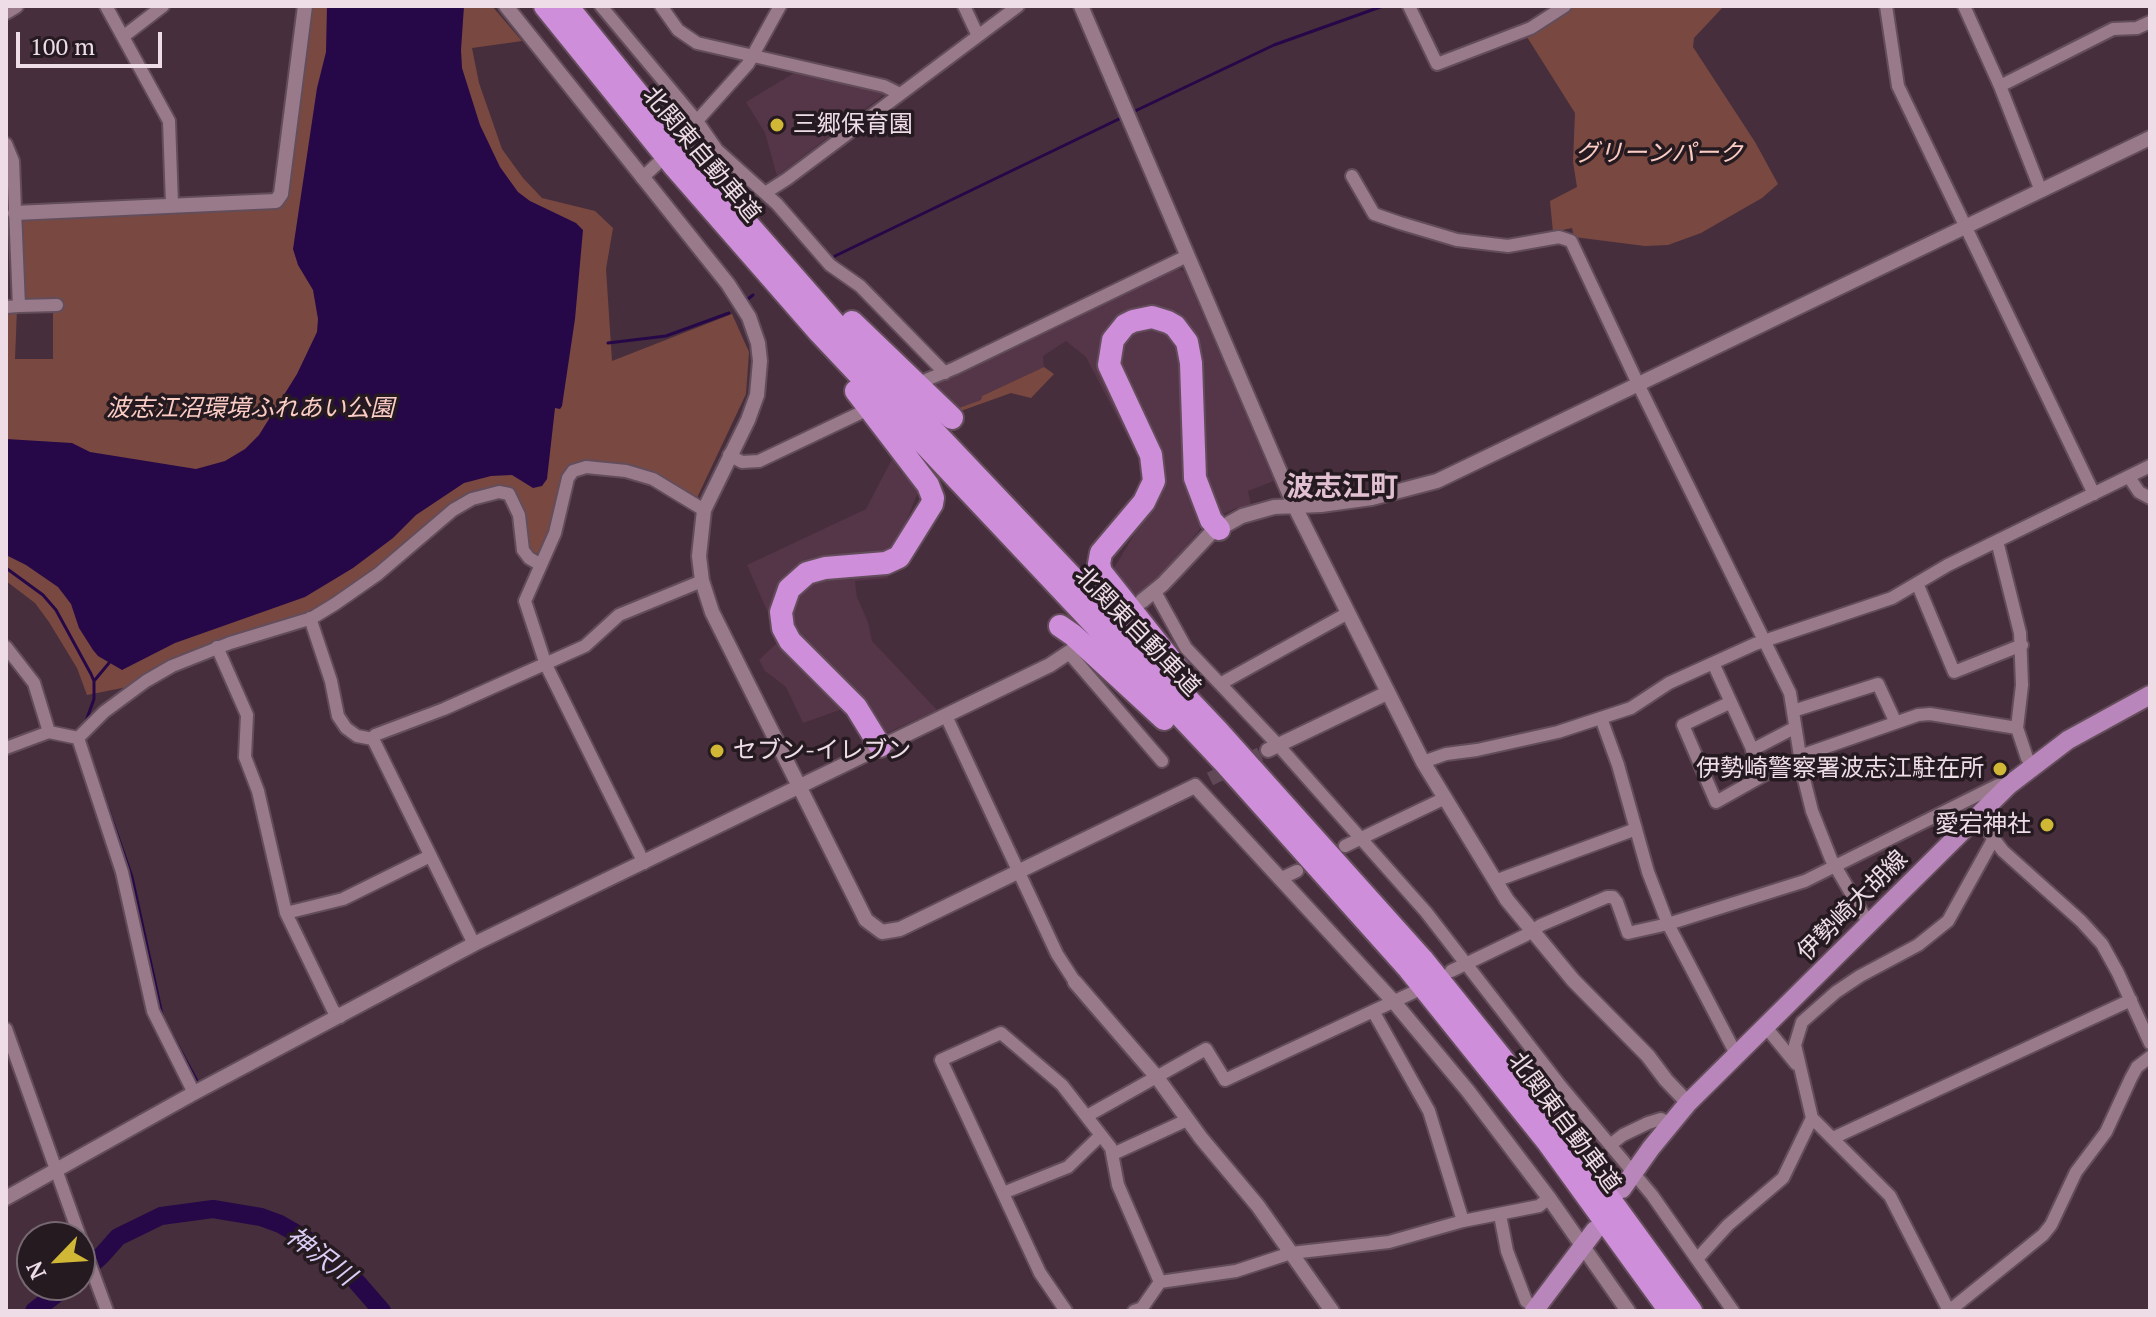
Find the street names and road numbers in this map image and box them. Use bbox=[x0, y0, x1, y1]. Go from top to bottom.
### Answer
street label: 北関東自動車道 bbox=[636, 81, 766, 229]
street label: 北関東自動車道 bbox=[1068, 562, 1206, 702]
street label: 伊勢崎大胡線 bbox=[1792, 845, 1914, 967]
street label: 北関東自動車道 bbox=[1502, 1047, 1626, 1199]

